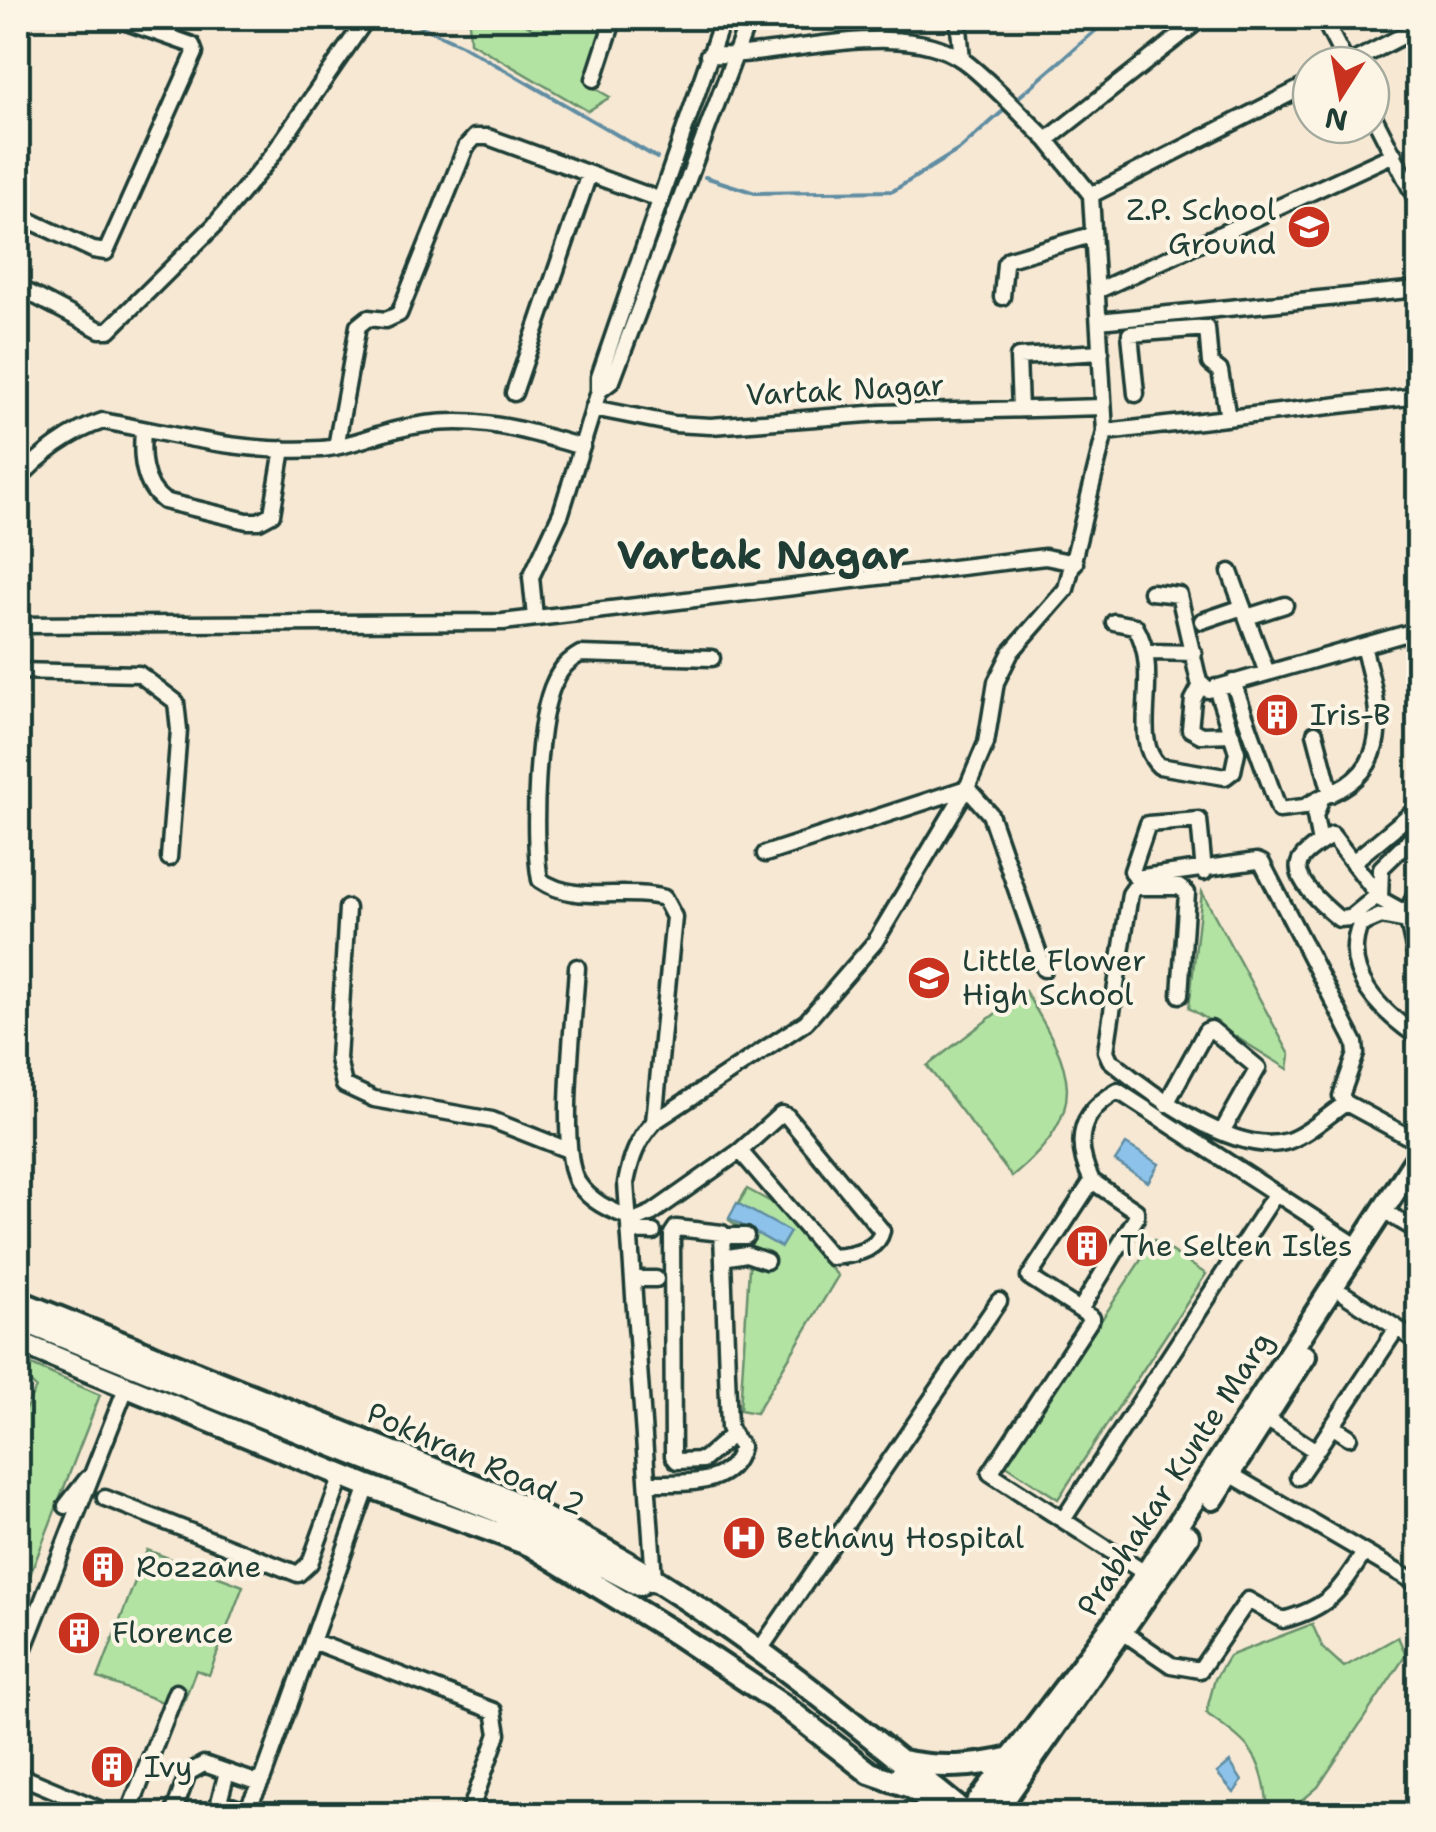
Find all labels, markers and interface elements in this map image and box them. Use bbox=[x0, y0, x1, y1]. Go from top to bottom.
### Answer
north arrow bbox=[1291, 45, 1391, 145]
text: N bbox=[1322, 99, 1351, 140]
place label: Z.P. School Ground bbox=[1126, 189, 1276, 264]
school or university icon: Z.P. School Ground bbox=[1286, 204, 1332, 250]
street label: Vartak Nagar bbox=[745, 364, 945, 415]
district label: Vartak Nagar bbox=[617, 528, 909, 582]
building icon: Iris-B bbox=[1254, 692, 1300, 738]
place label: Iris-B bbox=[1310, 694, 1391, 735]
place label: Little Flower High School bbox=[962, 940, 1146, 1015]
school or university icon: Little Flower High School bbox=[906, 955, 952, 1001]
building icon: The Selten Isles bbox=[1064, 1223, 1110, 1269]
place label: The Selten Isles bbox=[1120, 1225, 1353, 1266]
street label: Prabhakar Kunte Marg bbox=[1067, 1323, 1282, 1624]
street label: Pokhran Road 2 bbox=[361, 1392, 592, 1525]
hospital icon: Bethany Hospital bbox=[721, 1515, 767, 1561]
place label: Bethany Hospital bbox=[776, 1517, 1024, 1558]
building icon: Rozzane bbox=[80, 1544, 126, 1590]
place label: Rozzane bbox=[136, 1546, 262, 1587]
building icon: Florence bbox=[56, 1610, 102, 1656]
place label: Florence bbox=[112, 1612, 234, 1653]
building icon: Ivy bbox=[89, 1744, 135, 1790]
place label: Ivy bbox=[144, 1746, 192, 1787]

